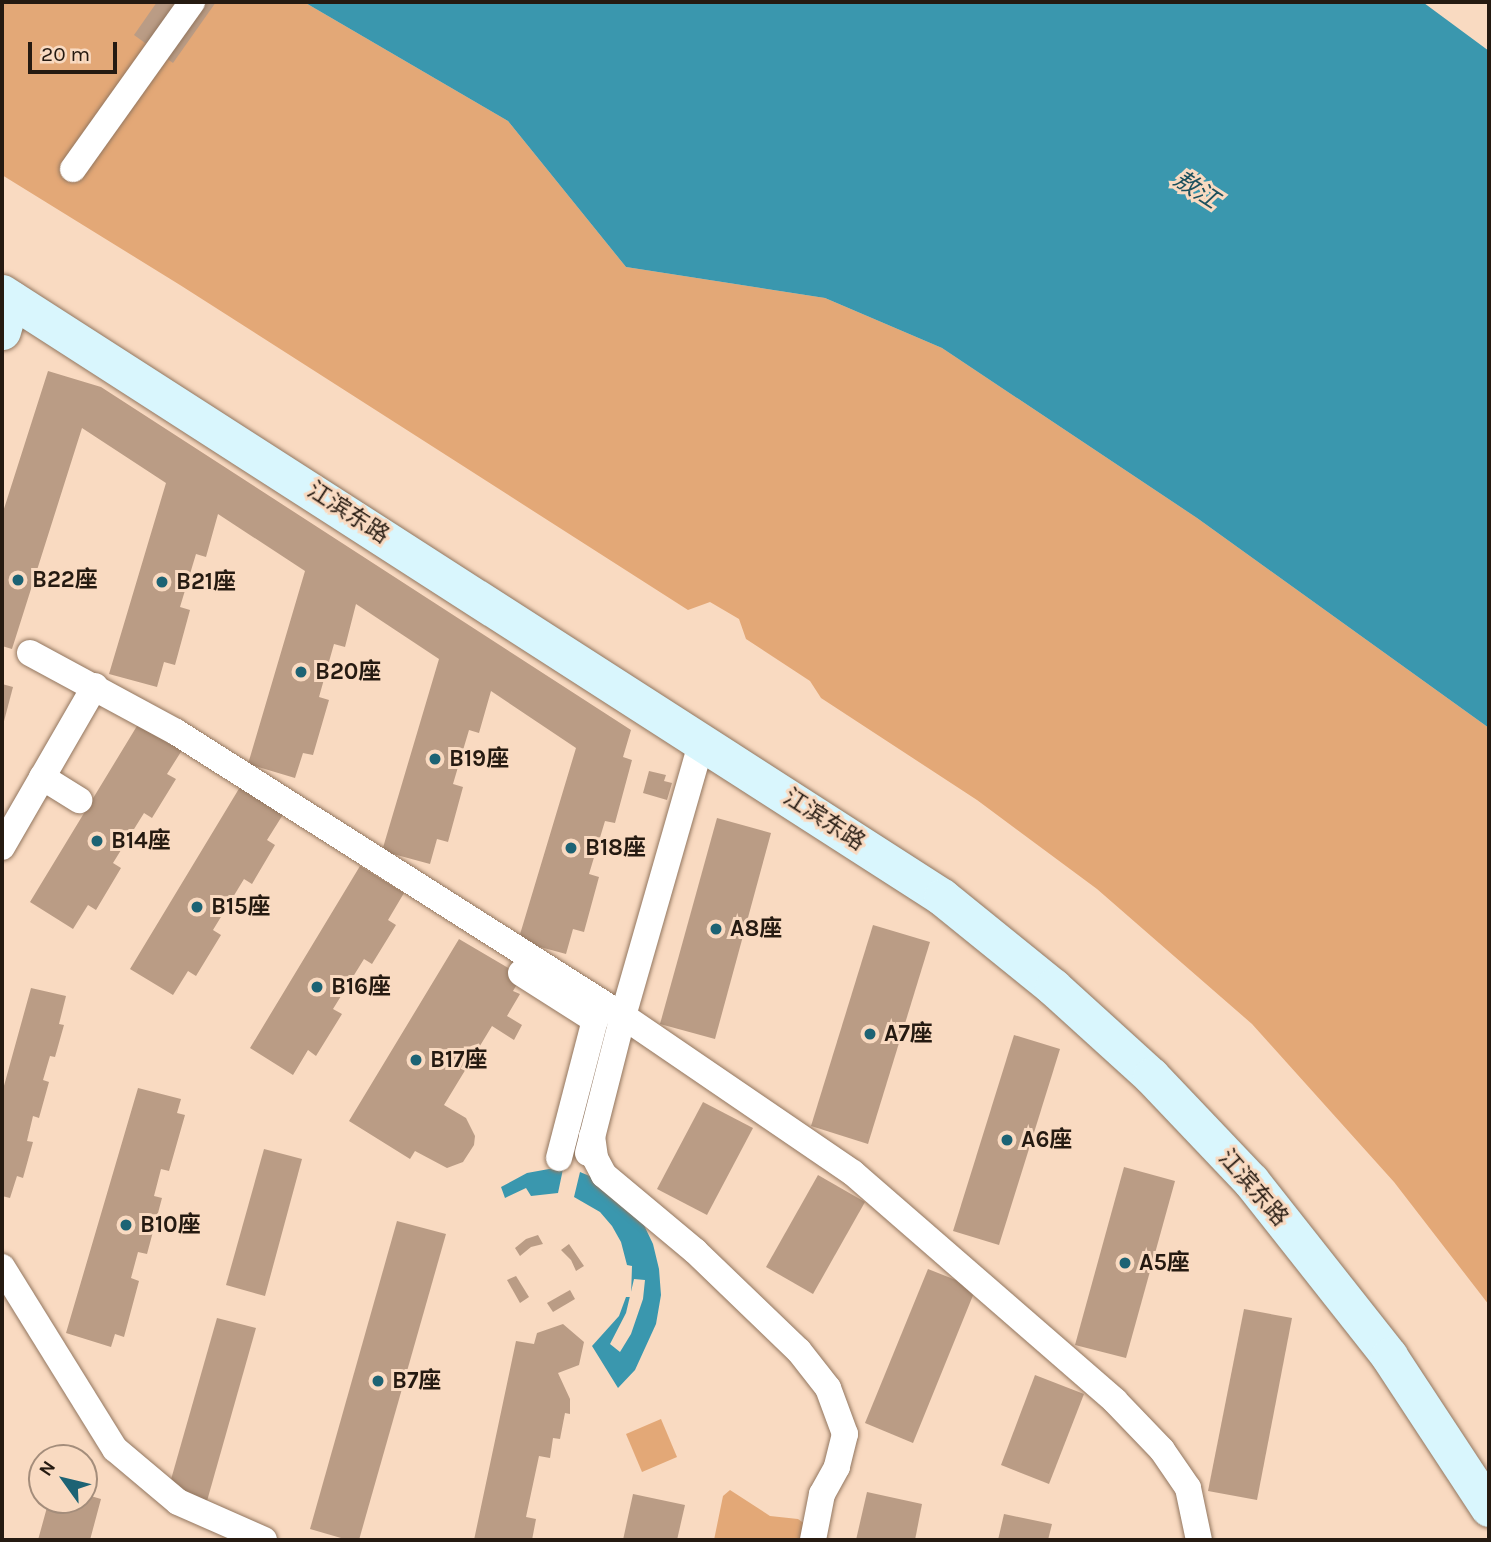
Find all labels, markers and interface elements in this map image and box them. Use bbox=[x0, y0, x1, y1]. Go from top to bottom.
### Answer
scale bar bbox=[32, 28, 121, 72]
text: 20 m bbox=[41, 42, 90, 66]
water label: 敖江 bbox=[1168, 165, 1224, 215]
street label: 江滨东路 bbox=[302, 476, 394, 550]
place label: B22座 bbox=[32, 566, 98, 594]
place label: B21座 bbox=[176, 568, 236, 596]
marker: B22座 bbox=[10, 572, 26, 588]
marker: B21座 bbox=[154, 574, 170, 590]
place label: B20座 bbox=[315, 658, 381, 686]
marker: B20座 bbox=[293, 664, 309, 680]
place label: B19座 bbox=[449, 745, 509, 773]
marker: B19座 bbox=[427, 751, 443, 767]
street label: 江滨东路 bbox=[778, 783, 870, 857]
place label: B14座 bbox=[111, 827, 171, 855]
marker: B14座 bbox=[89, 833, 105, 849]
place label: B18座 bbox=[585, 834, 646, 862]
marker: B18座 bbox=[563, 840, 579, 856]
place label: B15座 bbox=[211, 893, 270, 921]
marker: B15座 bbox=[189, 899, 205, 915]
place label: A8座 bbox=[730, 915, 782, 943]
marker: A8座 bbox=[708, 921, 724, 937]
place label: B16座 bbox=[331, 973, 391, 1001]
marker: B16座 bbox=[309, 979, 325, 995]
place label: A7座 bbox=[884, 1020, 933, 1048]
marker: A7座 bbox=[862, 1026, 878, 1042]
place label: B17座 bbox=[430, 1046, 488, 1074]
marker: B17座 bbox=[408, 1052, 424, 1068]
place label: A6座 bbox=[1021, 1126, 1072, 1154]
marker: A6座 bbox=[999, 1132, 1015, 1148]
street label: 江滨东路 bbox=[1212, 1144, 1294, 1232]
place label: B10座 bbox=[140, 1211, 201, 1239]
marker: B10座 bbox=[118, 1217, 134, 1233]
place label: A5座 bbox=[1139, 1249, 1190, 1277]
marker: A5座 bbox=[1117, 1255, 1133, 1271]
place label: B7座 bbox=[392, 1367, 441, 1395]
marker: B7座 bbox=[370, 1373, 386, 1389]
north arrow bbox=[28, 1444, 98, 1514]
text: N bbox=[34, 1457, 60, 1480]

